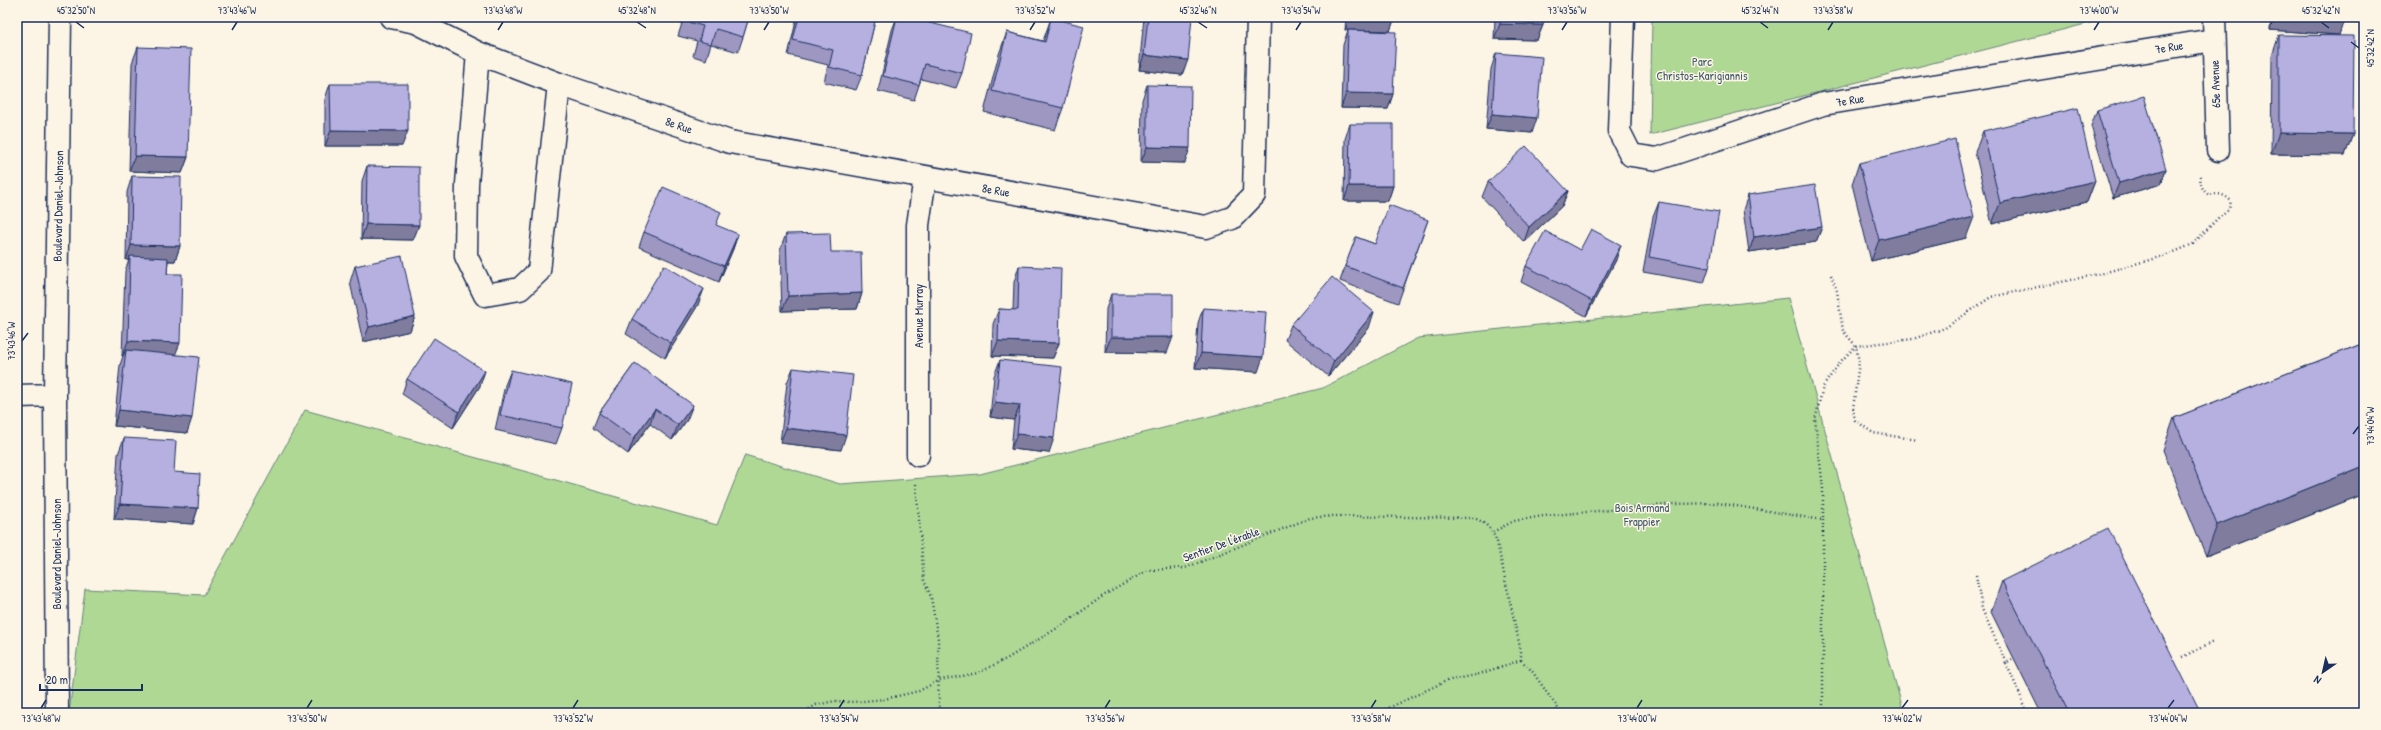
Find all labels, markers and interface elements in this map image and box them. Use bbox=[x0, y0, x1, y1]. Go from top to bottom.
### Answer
text: 45°32'50"N bbox=[57, 4, 95, 17]
text: 73°43'46"W bbox=[218, 4, 257, 17]
text: 73°43'48"W bbox=[484, 4, 523, 17]
text: 45°32'48"N bbox=[618, 4, 656, 17]
text: 73°43'50"W bbox=[749, 4, 790, 17]
text: 73°43'52"W bbox=[1015, 4, 1056, 17]
text: 45°32'46"N bbox=[1179, 4, 1217, 17]
text: 73°43'54"W bbox=[1282, 4, 1321, 17]
text: 73°43'56"W bbox=[1547, 4, 1587, 17]
text: 45°32'44"N bbox=[1742, 4, 1778, 17]
text: 73°43'58"W bbox=[1813, 4, 1854, 17]
text: 73°44'00"W bbox=[2079, 4, 2119, 17]
text: 45°32'42"N bbox=[2302, 4, 2340, 17]
text: 45°32'42"N bbox=[2364, 29, 2377, 67]
street label: 7e Rue bbox=[2154, 36, 2185, 58]
park label: Parc Christos-Karigiannis bbox=[1656, 53, 1748, 84]
street label: 65e Avenue bbox=[2206, 60, 2224, 108]
street label: 7e Rue bbox=[1835, 89, 1866, 111]
street label: 8e Rue bbox=[663, 112, 695, 138]
street label: Boulevard Daniel-Johnson bbox=[49, 150, 67, 262]
street label: 8e Rue bbox=[981, 179, 1011, 201]
street label: Avenue Murray bbox=[910, 284, 927, 348]
text: 73°43'46"W bbox=[5, 321, 18, 360]
text: 73°44'04"W bbox=[2364, 406, 2377, 445]
street label: Boulevard Daniel-Johnson bbox=[48, 498, 65, 610]
park label: Bois Armand Frappier bbox=[1615, 499, 1670, 530]
street label: Sentier De l'érable bbox=[1180, 522, 1262, 566]
north arrow bbox=[2303, 652, 2343, 692]
scale bar bbox=[40, 666, 142, 692]
text: 20 m bbox=[46, 671, 68, 688]
text: N bbox=[2311, 673, 2324, 688]
text: 73°43'48"W bbox=[22, 712, 61, 725]
text: 73°43'50"W bbox=[287, 712, 328, 725]
text: 73°43'52"W bbox=[553, 712, 594, 725]
text: 73°43'54"W bbox=[820, 712, 859, 725]
text: 73°43'56"W bbox=[1085, 712, 1125, 725]
text: 73°43'58"W bbox=[1351, 712, 1392, 725]
text: 73°44'00"W bbox=[1617, 712, 1657, 725]
text: 73°44'02"W bbox=[1882, 712, 1922, 725]
text: 73°44'04"W bbox=[2149, 712, 2188, 725]

